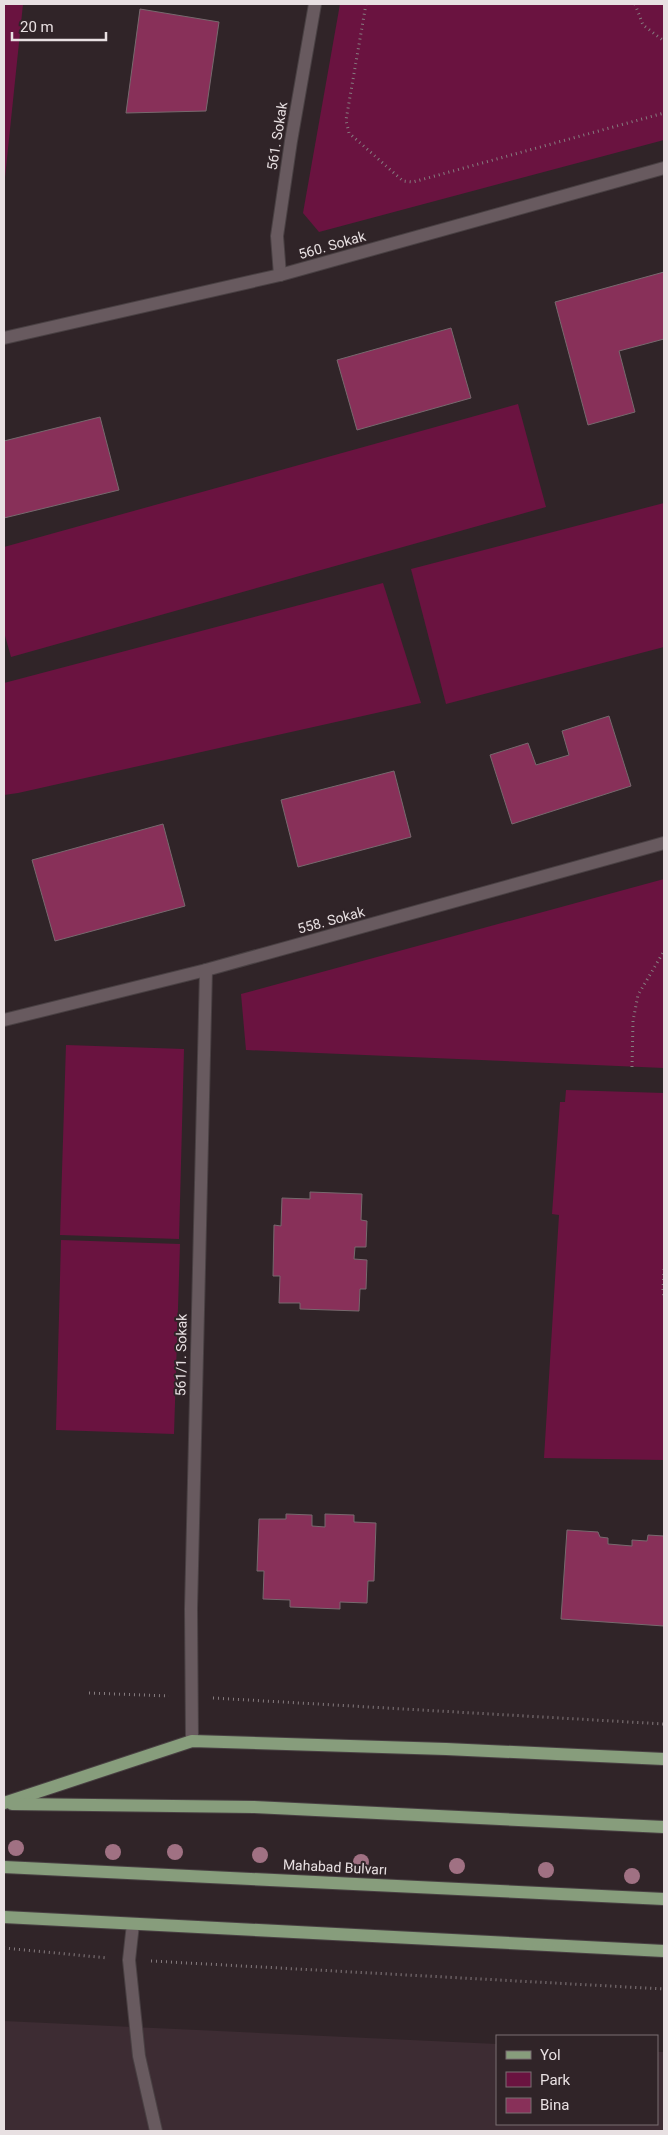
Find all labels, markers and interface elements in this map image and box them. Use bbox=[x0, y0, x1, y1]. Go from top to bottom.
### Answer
scale bar bbox=[12, 10, 106, 42]
text: 20 m bbox=[20, 18, 54, 36]
street label: 561. Sokak bbox=[264, 100, 290, 171]
street label: 560. Sokak bbox=[297, 228, 368, 262]
street label: 558. Sokak bbox=[296, 903, 367, 937]
street label: 561/1. Sokak bbox=[172, 1313, 190, 1396]
street label: Mahabad Bulvarı bbox=[282, 1856, 388, 1878]
legend bbox=[496, 2035, 658, 2125]
text: Yol bbox=[540, 2046, 561, 2064]
text: Park bbox=[540, 2071, 571, 2089]
text: Bina bbox=[540, 2096, 569, 2114]

